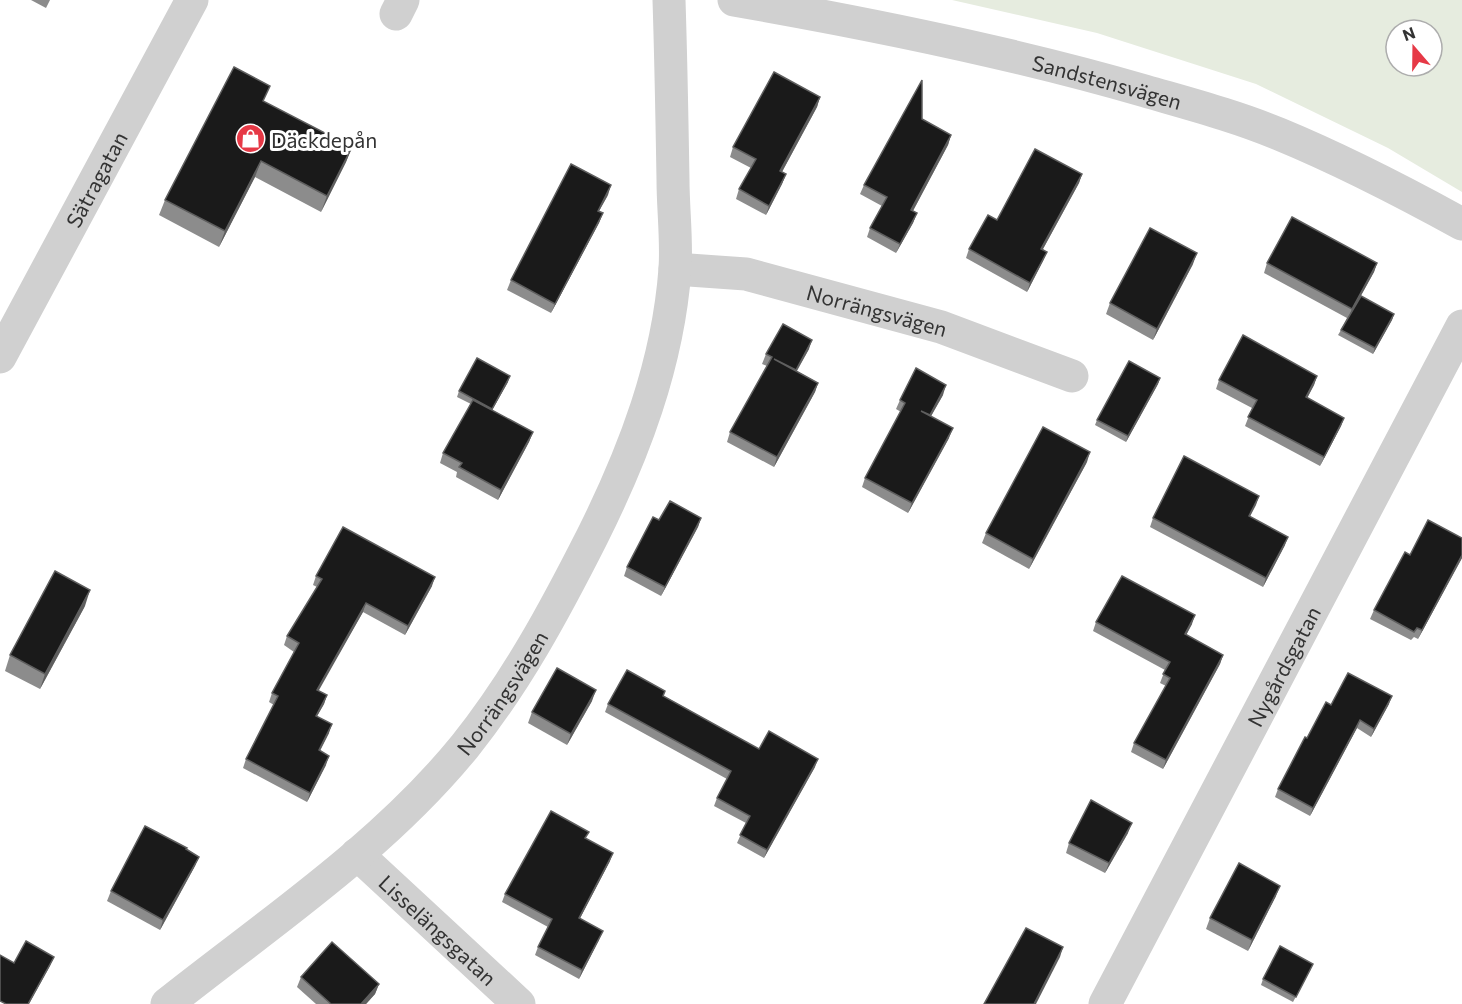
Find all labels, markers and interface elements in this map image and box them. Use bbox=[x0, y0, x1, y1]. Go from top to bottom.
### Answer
north arrow bbox=[1384, 18, 1444, 78]
text: N bbox=[1400, 22, 1418, 44]
street label: Sandstensvägen bbox=[1030, 49, 1185, 113]
shop icon: Däckdepån bbox=[234, 123, 266, 155]
street label: Sätragatan bbox=[60, 127, 132, 231]
place label: Däckdepån bbox=[271, 127, 377, 152]
street label: Norrängsvägen bbox=[804, 279, 950, 341]
street label: Nygårdsgatan bbox=[1241, 602, 1325, 730]
street label: Norrängsvägen bbox=[451, 626, 552, 760]
street label: Lisselängsgatan bbox=[375, 869, 502, 990]

